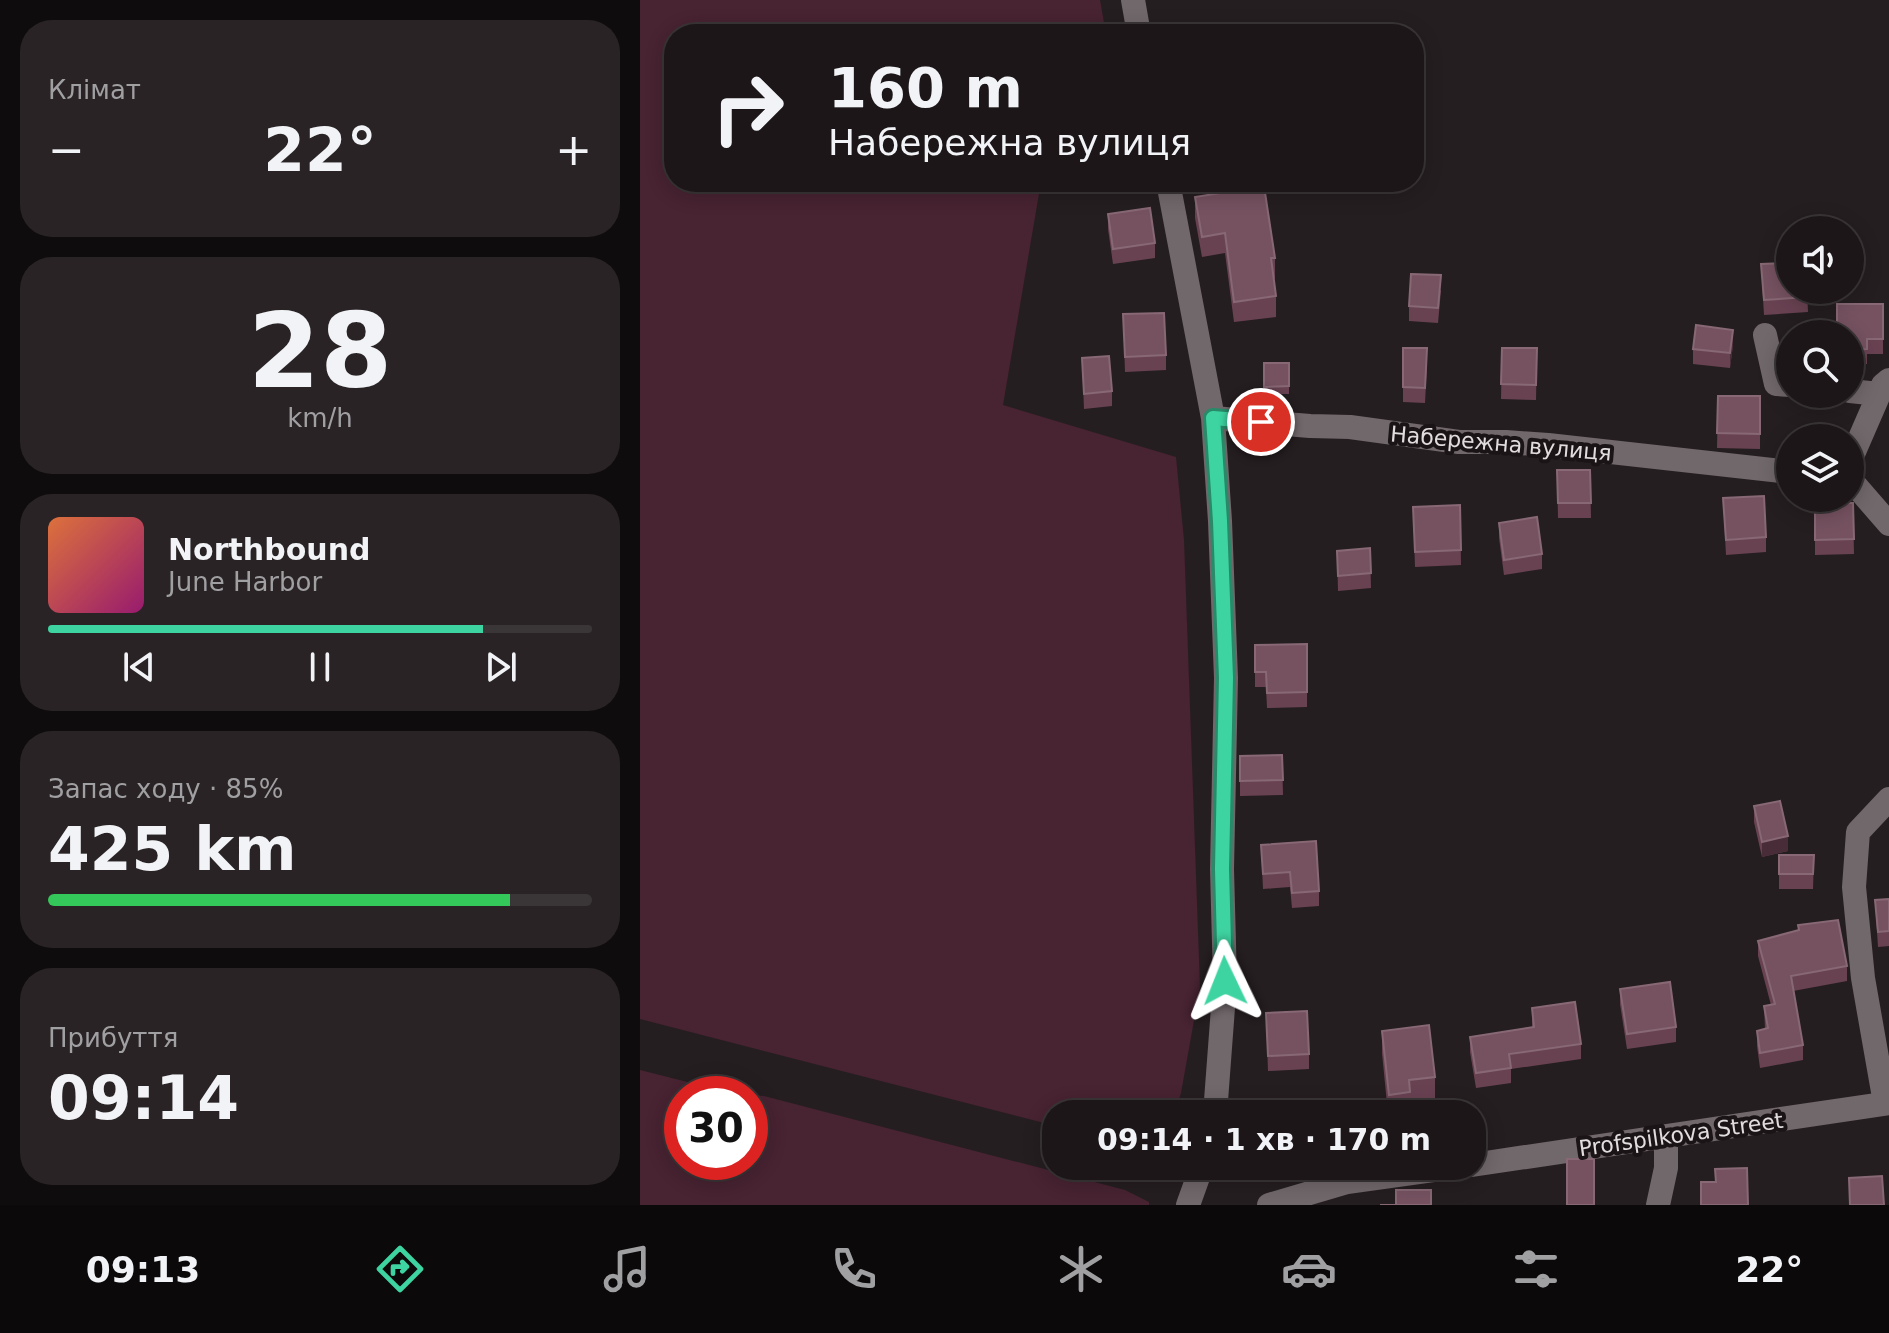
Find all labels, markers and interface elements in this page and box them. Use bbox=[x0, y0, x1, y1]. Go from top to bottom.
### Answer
text: 160 m bbox=[828, 55, 1023, 120]
icon: right bbox=[696, 56, 800, 160]
text: Клімат bbox=[48, 75, 141, 105]
text: 22° bbox=[263, 115, 377, 185]
text: Набережна вулиця bbox=[828, 122, 1191, 163]
text: − bbox=[48, 124, 85, 175]
text: + bbox=[555, 124, 592, 175]
map controls bbox=[1776, 216, 1864, 512]
button: sound bbox=[1776, 216, 1864, 304]
text: 28 bbox=[248, 290, 392, 412]
button: search bbox=[1776, 320, 1864, 408]
pin bbox=[1227, 388, 1295, 456]
icon: arrive bbox=[1239, 400, 1283, 444]
text: km/h bbox=[287, 403, 353, 433]
street label: Набережна вулиця bbox=[1389, 421, 1613, 466]
button: layers bbox=[1776, 424, 1864, 512]
text: Northbound bbox=[168, 532, 371, 567]
text: June Harbor bbox=[168, 567, 322, 597]
icon: previous bbox=[117, 645, 161, 689]
icon: pause bbox=[298, 645, 342, 689]
icon: next bbox=[479, 645, 523, 689]
text: Запас ходу · 85% bbox=[48, 774, 283, 804]
text: 425 km bbox=[48, 814, 297, 884]
position arrow bbox=[1183, 939, 1267, 1023]
text: Прибуття bbox=[48, 1023, 178, 1053]
text: 09:14 bbox=[48, 1063, 239, 1133]
speed limit sign: 30 bbox=[664, 1076, 768, 1180]
street label: Profspilkova Street bbox=[1577, 1108, 1785, 1161]
text: 09:14 · 1 хв · 170 m bbox=[1097, 1122, 1431, 1157]
icon: directions bbox=[372, 1241, 428, 1297]
icon: music bbox=[599, 1241, 655, 1297]
icon: phone bbox=[826, 1241, 882, 1297]
icon: climate bbox=[1053, 1241, 1109, 1297]
icon: car bbox=[1281, 1241, 1337, 1297]
icon: filters bbox=[1508, 1241, 1564, 1297]
text: 09:13 bbox=[86, 1249, 200, 1290]
text: 22° bbox=[1735, 1249, 1803, 1290]

